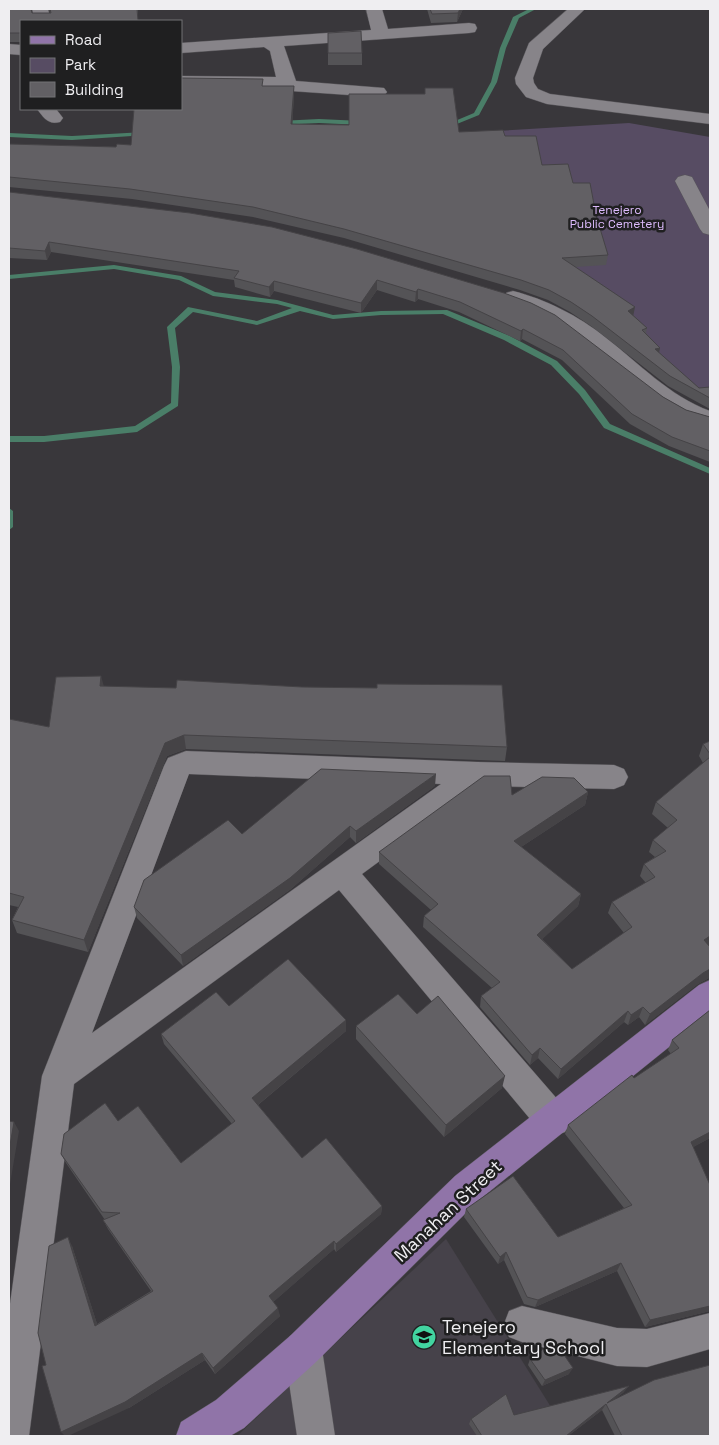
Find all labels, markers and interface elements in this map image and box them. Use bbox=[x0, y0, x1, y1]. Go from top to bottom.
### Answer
legend bbox=[20, 20, 182, 110]
text: Road bbox=[65, 30, 102, 49]
text: Park bbox=[65, 55, 96, 74]
text: Building bbox=[65, 80, 124, 99]
park label: Tenejero Public Cemetery bbox=[570, 202, 664, 232]
street label: Manahan Street bbox=[389, 1155, 506, 1267]
place label: Tenejero Elementary School bbox=[442, 1315, 605, 1359]
school or university icon: Tenejero Elementary School bbox=[411, 1324, 437, 1350]

